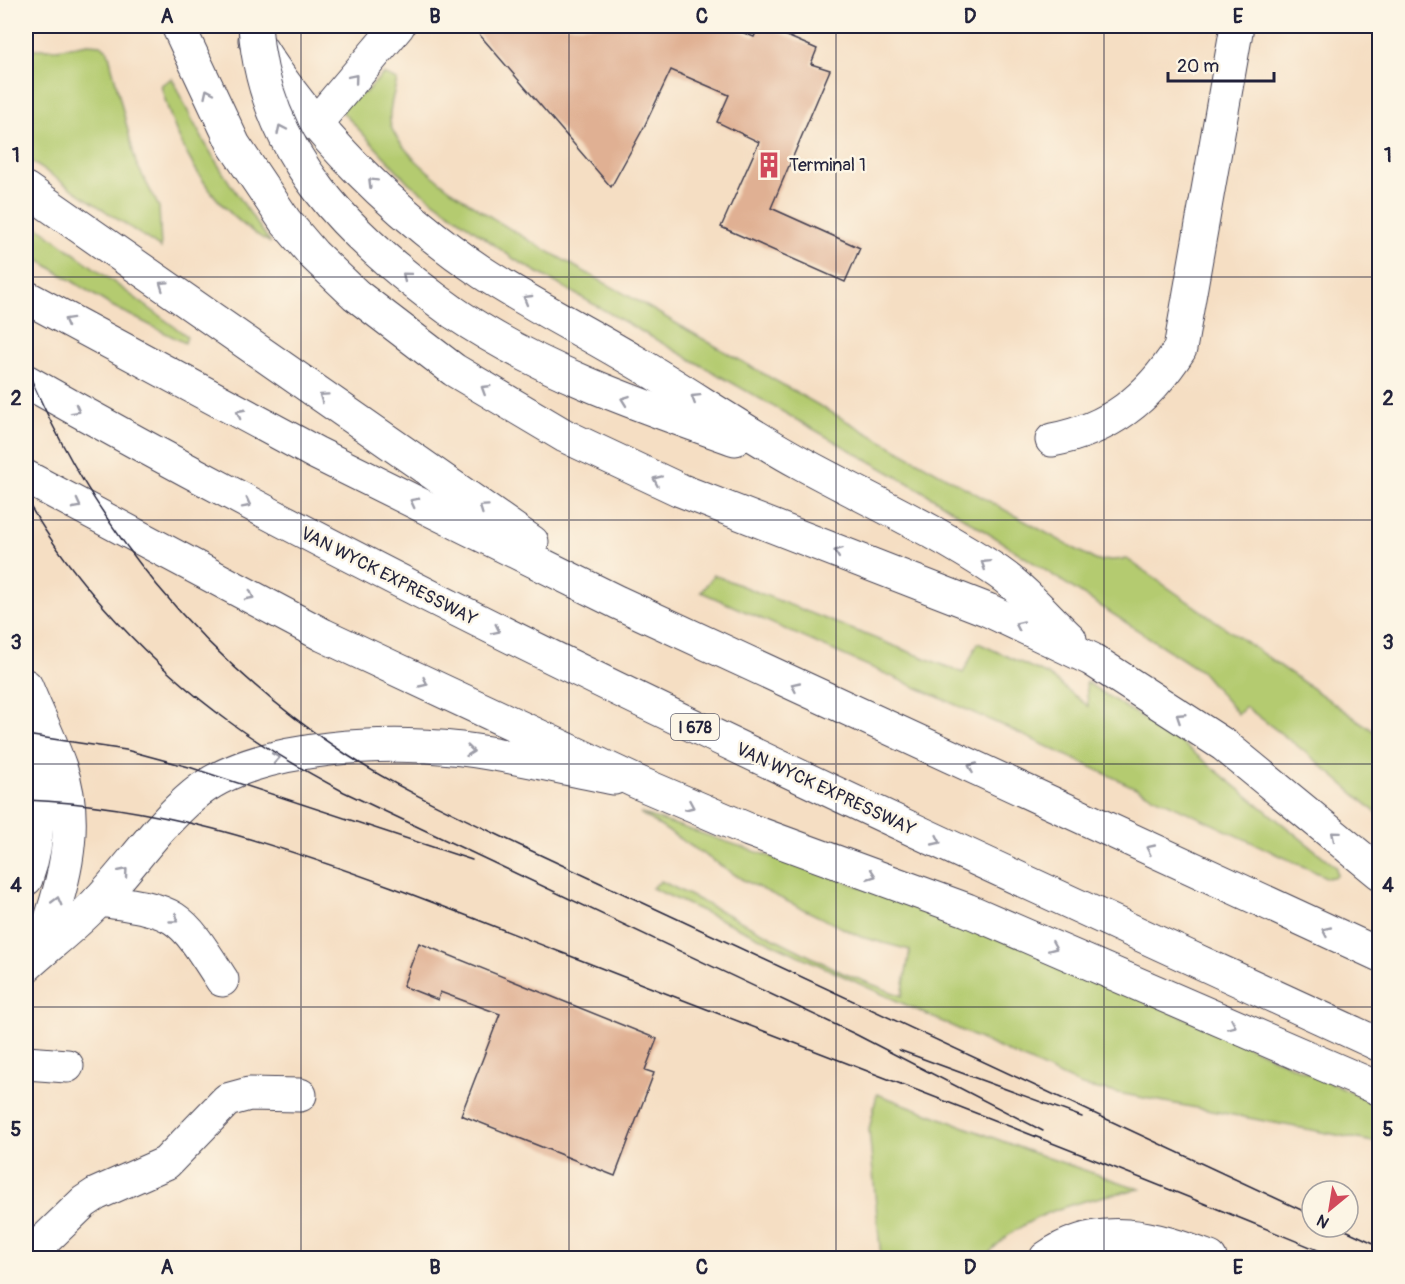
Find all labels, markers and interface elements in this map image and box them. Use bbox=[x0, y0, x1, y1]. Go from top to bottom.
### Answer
text: A bbox=[161, 4, 174, 29]
text: B bbox=[429, 4, 441, 29]
text: C bbox=[696, 4, 708, 29]
text: D bbox=[964, 4, 977, 29]
text: E bbox=[1233, 4, 1244, 29]
scale bar bbox=[1168, 45, 1274, 83]
text: 20 m bbox=[1177, 55, 1219, 78]
one-way arrow bbox=[346, 74, 357, 85]
one-way arrow bbox=[203, 89, 215, 100]
one-way arrow bbox=[277, 125, 289, 136]
text: 1 bbox=[12, 143, 20, 168]
text: 1 bbox=[1384, 143, 1392, 168]
building icon: Terminal 1 bbox=[754, 150, 784, 180]
place label: Terminal 1 bbox=[789, 154, 866, 177]
one-way arrow bbox=[368, 179, 379, 190]
one-way arrow bbox=[402, 273, 413, 284]
one-way arrow bbox=[159, 281, 170, 292]
one-way arrow bbox=[523, 295, 533, 306]
one-way arrow bbox=[64, 317, 75, 328]
one-way arrow bbox=[481, 385, 492, 396]
text: 2 bbox=[10, 386, 22, 411]
text: 2 bbox=[1382, 386, 1394, 411]
one-way arrow bbox=[319, 393, 330, 404]
one-way arrow bbox=[620, 394, 631, 407]
one-way arrow bbox=[691, 394, 701, 406]
one-way arrow bbox=[70, 403, 81, 414]
one-way arrow bbox=[236, 409, 247, 420]
one-way arrow bbox=[653, 475, 664, 487]
one-way arrow bbox=[241, 496, 252, 508]
one-way arrow bbox=[409, 497, 420, 509]
one-way arrow bbox=[71, 498, 81, 509]
one-way arrow bbox=[479, 504, 490, 515]
street label: VAN WYCK EXPRESSWAY bbox=[296, 522, 482, 631]
one-way arrow bbox=[834, 547, 845, 559]
one-way arrow bbox=[981, 560, 991, 572]
one-way arrow bbox=[243, 589, 254, 600]
one-way arrow bbox=[1015, 621, 1026, 633]
one-way arrow bbox=[489, 623, 500, 635]
text: 3 bbox=[10, 630, 22, 655]
text: 3 bbox=[1382, 630, 1394, 655]
one-way arrow bbox=[418, 675, 429, 687]
one-way arrow bbox=[791, 681, 802, 693]
one-way arrow bbox=[1176, 712, 1186, 724]
road number: I 678 bbox=[671, 714, 719, 740]
street label: VAN WYCK EXPRESSWAY bbox=[732, 738, 920, 841]
one-way arrow bbox=[465, 744, 474, 756]
one-way arrow bbox=[270, 752, 280, 765]
one-way arrow bbox=[968, 762, 979, 774]
one-way arrow bbox=[684, 798, 695, 810]
one-way arrow bbox=[1331, 832, 1342, 843]
one-way arrow bbox=[931, 834, 942, 846]
one-way arrow bbox=[1145, 844, 1156, 856]
one-way arrow bbox=[117, 868, 128, 879]
one-way arrow bbox=[866, 868, 877, 880]
text: 4 bbox=[10, 873, 22, 898]
text: 4 bbox=[1382, 873, 1394, 898]
one-way arrow bbox=[50, 897, 62, 907]
one-way arrow bbox=[168, 912, 179, 923]
one-way arrow bbox=[1322, 926, 1333, 938]
one-way arrow bbox=[1047, 940, 1058, 952]
one-way arrow bbox=[1226, 1018, 1237, 1030]
text: 5 bbox=[11, 1117, 22, 1142]
text: 5 bbox=[1383, 1117, 1394, 1142]
north arrow bbox=[1300, 1179, 1360, 1239]
text: N bbox=[1313, 1210, 1333, 1232]
text: A bbox=[161, 1255, 174, 1280]
text: B bbox=[429, 1255, 441, 1280]
text: C bbox=[696, 1255, 708, 1280]
text: D bbox=[964, 1255, 977, 1280]
text: E bbox=[1233, 1255, 1244, 1280]

